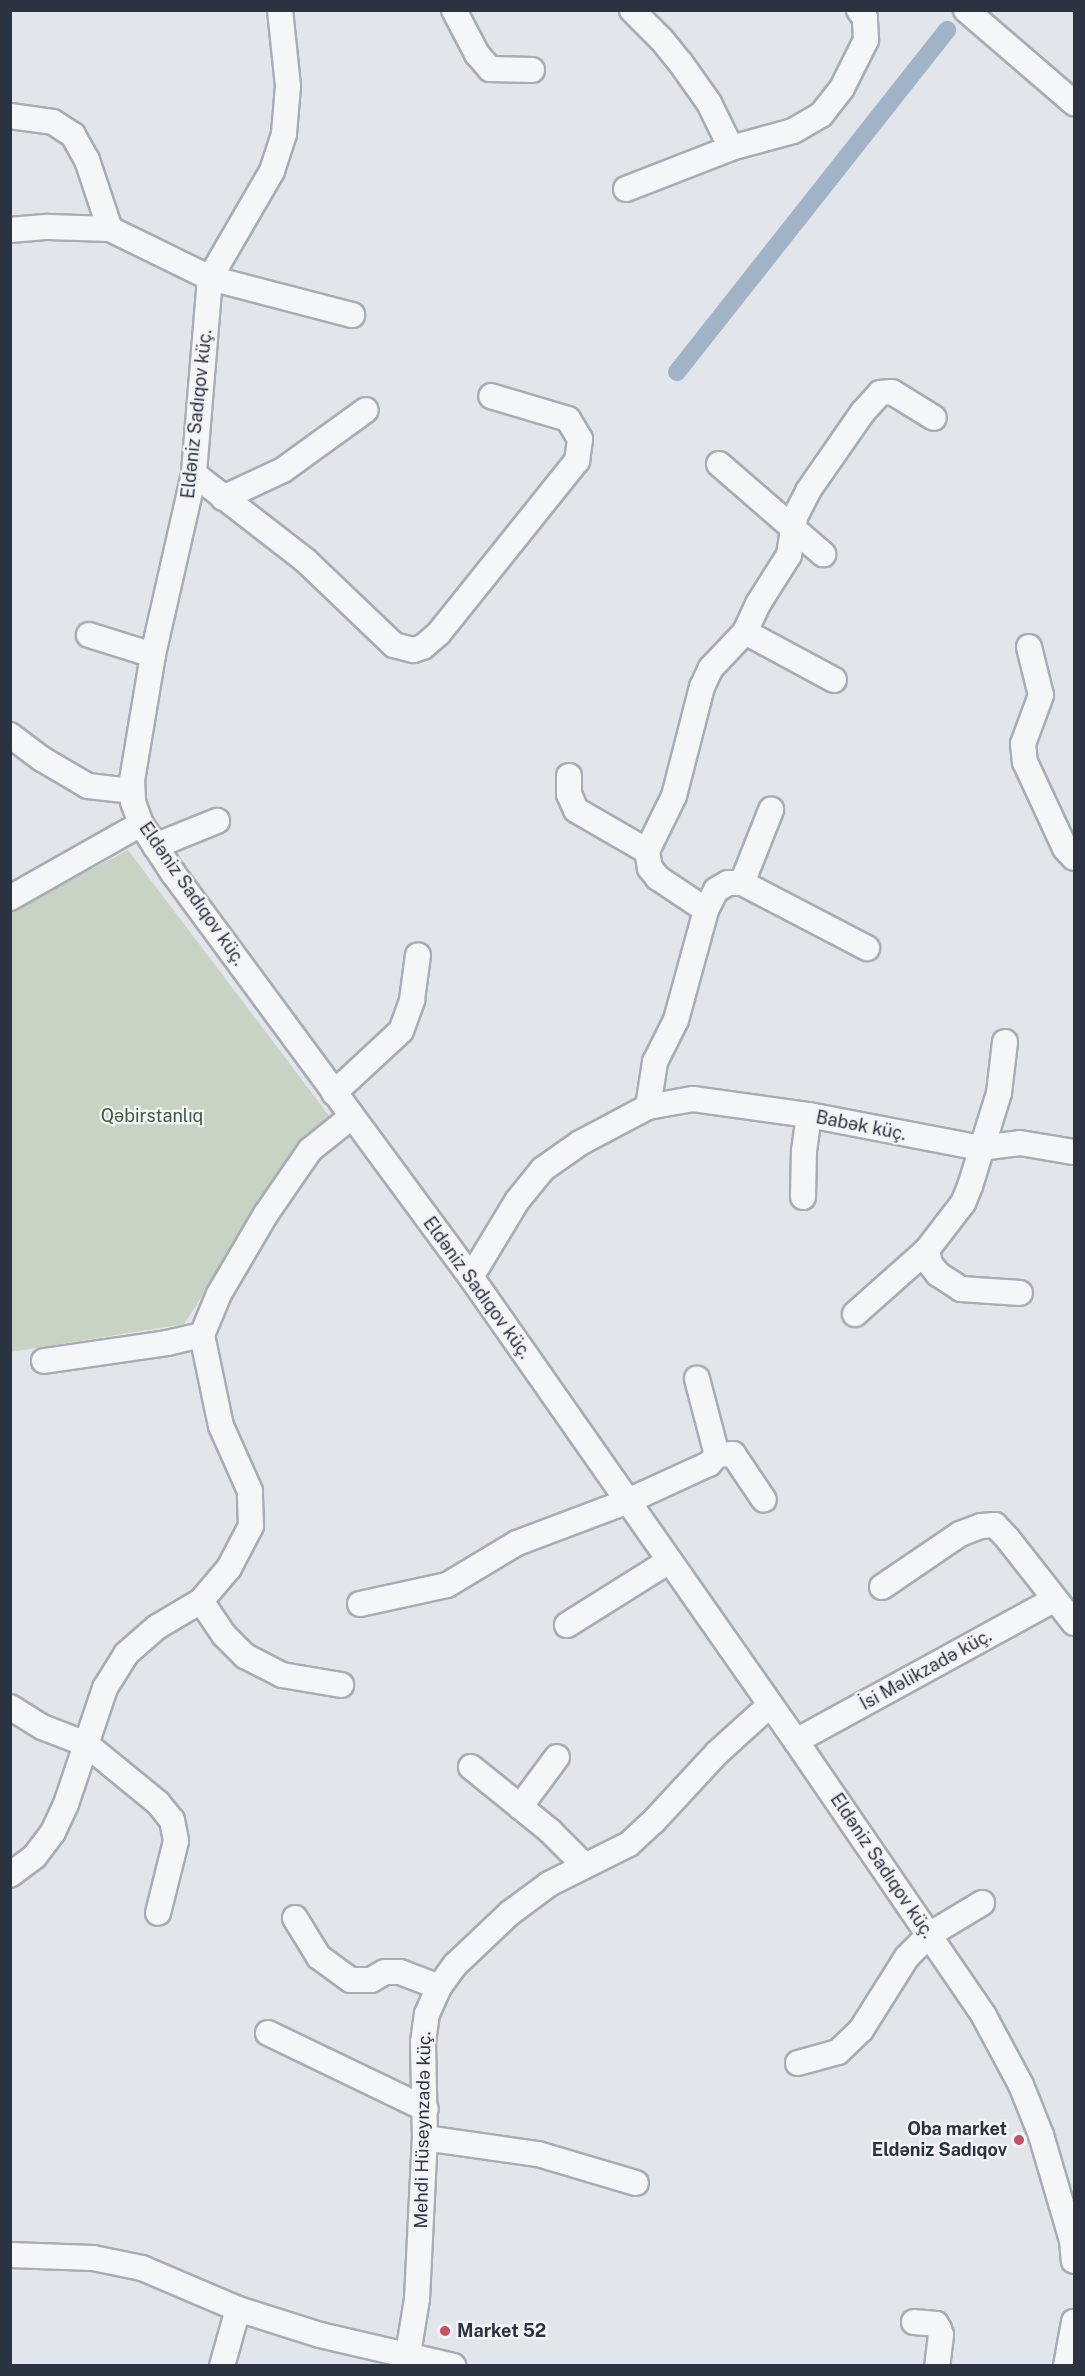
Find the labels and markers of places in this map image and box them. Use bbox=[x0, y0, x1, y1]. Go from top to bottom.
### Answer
place label: Oba market Eldəniz Sadıqov bbox=[872, 2119, 1007, 2162]
marker: Oba market Eldəniz Sadıqov bbox=[1012, 2133, 1026, 2147]
place label: Market 52 bbox=[457, 2320, 546, 2342]
marker: Market 52 bbox=[438, 2324, 452, 2338]

